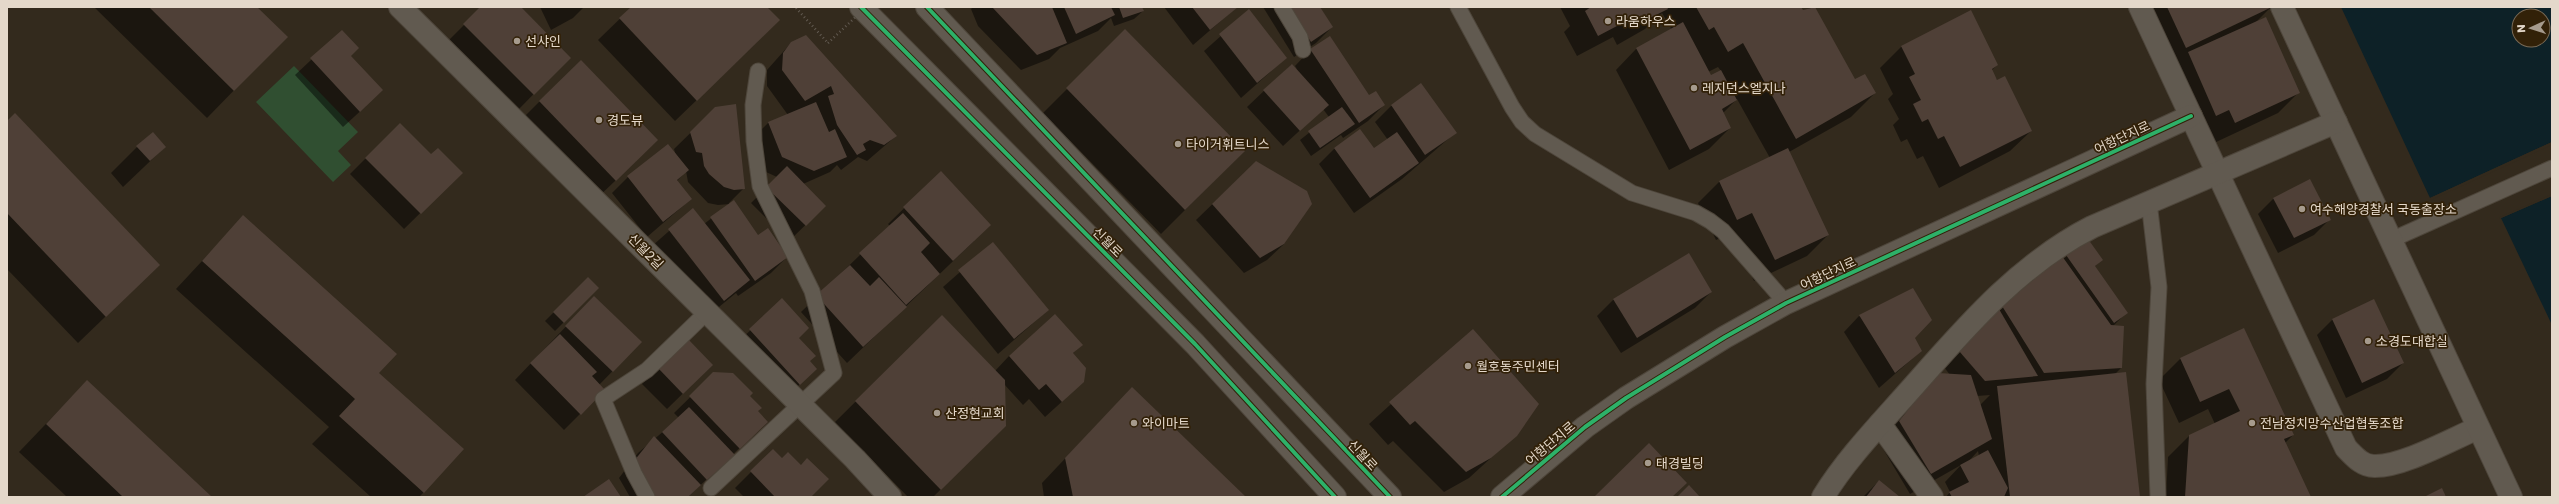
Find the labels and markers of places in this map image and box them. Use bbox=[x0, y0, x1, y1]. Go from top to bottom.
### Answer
place label: 라움하우스 bbox=[1616, 12, 1676, 31]
marker: 라움하우스 bbox=[1603, 16, 1613, 26]
place label: 선샤인 bbox=[525, 32, 561, 51]
marker: 선샤인 bbox=[512, 36, 522, 46]
place label: 레지던스엘지나 bbox=[1702, 79, 1786, 98]
marker: 레지던스엘지나 bbox=[1689, 83, 1699, 93]
place label: 경도뷰 bbox=[607, 111, 643, 130]
marker: 경도뷰 bbox=[594, 115, 604, 125]
place label: 타이거휘트니스 bbox=[1186, 135, 1270, 154]
marker: 타이거휘트니스 bbox=[1173, 139, 1183, 149]
place label: 여수해양경찰서 국동출장소 bbox=[2310, 200, 2457, 219]
marker: 여수해양경찰서 국동출장소 bbox=[2297, 204, 2307, 214]
place label: 소경도대합실 bbox=[2376, 332, 2448, 351]
marker: 소경도대합실 bbox=[2363, 336, 2373, 346]
place label: 월호동주민센터 bbox=[1476, 357, 1560, 376]
marker: 월호동주민센터 bbox=[1463, 361, 1473, 371]
place label: 산정현교회 bbox=[945, 404, 1005, 423]
marker: 산정현교회 bbox=[932, 408, 942, 418]
place label: 와이마트 bbox=[1142, 414, 1190, 433]
place label: 전남정치망수산업협동조합 bbox=[2260, 414, 2404, 433]
marker: 와이마트 bbox=[1129, 418, 1139, 428]
marker: 전남정치망수산업협동조합 bbox=[2247, 418, 2257, 428]
place label: 태경빌딩 bbox=[1656, 454, 1704, 473]
marker: 태경빌딩 bbox=[1643, 458, 1653, 468]

